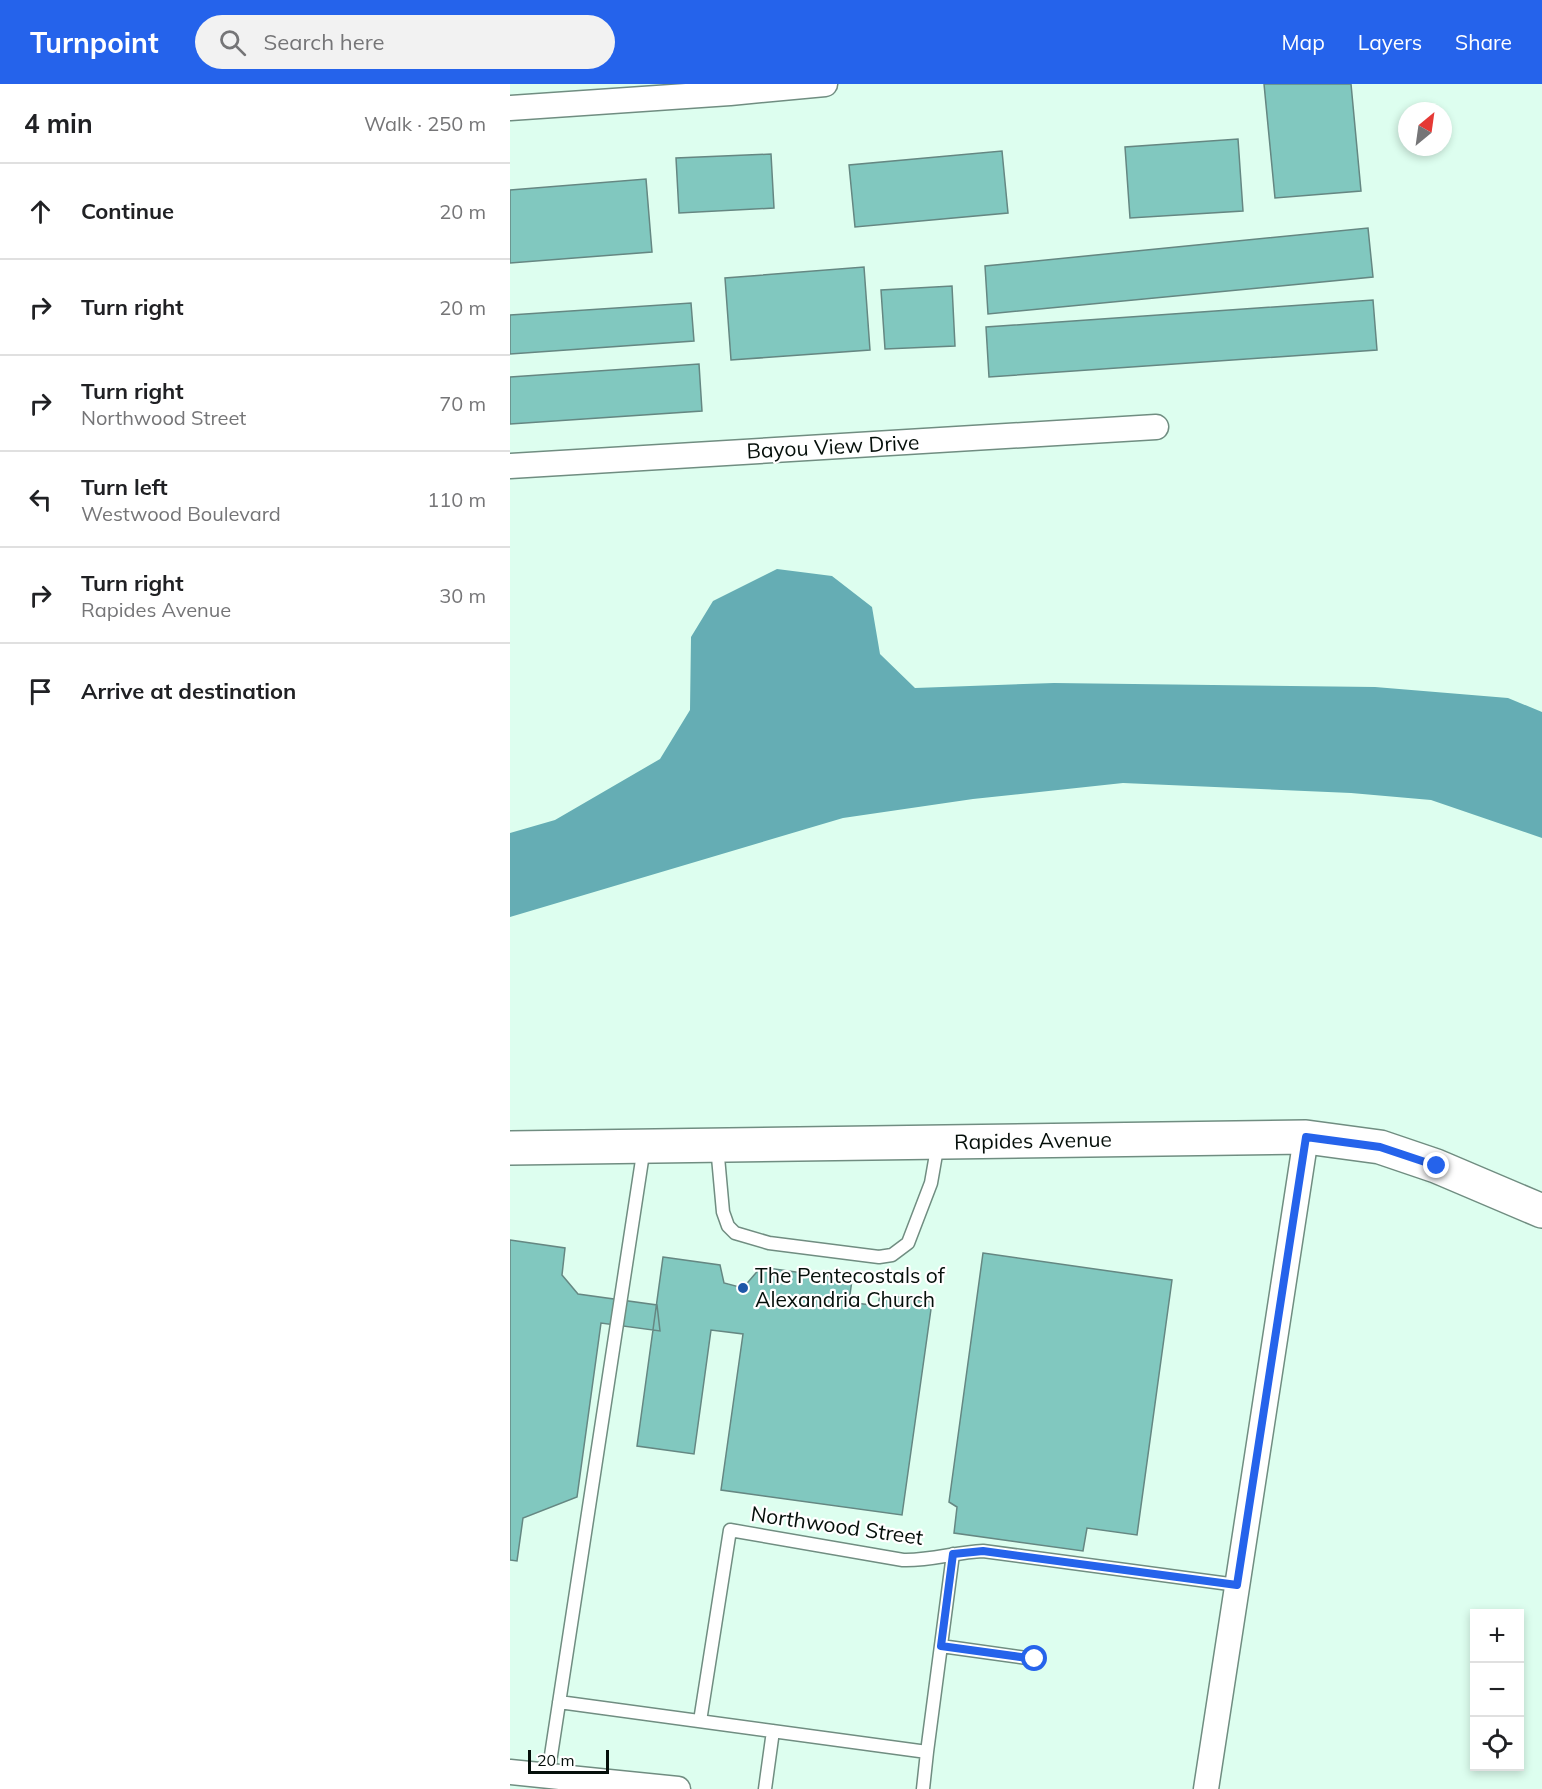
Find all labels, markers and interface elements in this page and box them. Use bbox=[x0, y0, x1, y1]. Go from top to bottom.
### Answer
search box bbox=[195, 15, 615, 69]
text: Turnpoint bbox=[30, 25, 159, 60]
icon: search bbox=[216, 26, 249, 59]
text: Search here bbox=[264, 28, 384, 56]
text: Map bbox=[1282, 29, 1325, 55]
text: Layers bbox=[1358, 29, 1422, 55]
text: Share bbox=[1455, 29, 1512, 55]
north arrow bbox=[1398, 102, 1452, 156]
text: 4 min bbox=[24, 107, 93, 140]
text: Walk · 250 m bbox=[364, 111, 486, 136]
icon: ahead bbox=[24, 195, 57, 228]
text: Continue bbox=[81, 197, 174, 225]
text: 20 m bbox=[439, 199, 486, 224]
icon: right bbox=[24, 291, 57, 324]
text: Turn right bbox=[81, 293, 184, 321]
text: 20 m bbox=[439, 295, 486, 320]
text: Turn right bbox=[81, 377, 184, 405]
icon: right bbox=[24, 387, 57, 420]
text: 70 m bbox=[439, 391, 486, 416]
text: Northwood Street bbox=[81, 405, 246, 430]
street label: Bayou View Drive bbox=[746, 428, 920, 464]
text: Turn left bbox=[81, 473, 168, 501]
icon: left bbox=[24, 483, 57, 516]
text: 110 m bbox=[427, 487, 486, 512]
text: Westwood Boulevard bbox=[81, 501, 281, 526]
text: Turn right bbox=[81, 569, 184, 597]
icon: right bbox=[24, 579, 57, 612]
text: 30 m bbox=[439, 583, 486, 608]
text: Rapides Avenue bbox=[81, 597, 231, 622]
icon: arrive bbox=[24, 675, 57, 708]
text: Arrive at destination bbox=[81, 677, 296, 705]
street label: Rapides Avenue bbox=[954, 1126, 1112, 1154]
route end bbox=[1423, 1152, 1449, 1178]
place label: The Pentecostals of Alexandria Church bbox=[755, 1262, 946, 1312]
marker: The Pentecostals of Alexandria Church bbox=[736, 1281, 750, 1295]
street label: Northwood Street bbox=[749, 1500, 925, 1550]
map controls bbox=[1470, 1609, 1524, 1771]
button: + bbox=[1470, 1609, 1524, 1663]
route start bbox=[1021, 1645, 1047, 1671]
button: − bbox=[1470, 1663, 1524, 1717]
button: locate bbox=[1470, 1717, 1524, 1771]
scale bar bbox=[528, 1747, 609, 1774]
text: 20 m bbox=[537, 1750, 574, 1770]

